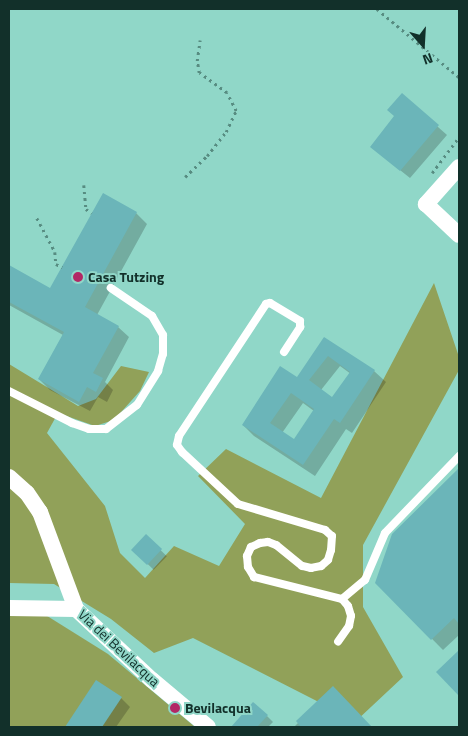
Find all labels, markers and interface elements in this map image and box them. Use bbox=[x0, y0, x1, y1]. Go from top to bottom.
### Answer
north arrow bbox=[398, 20, 448, 70]
text: N bbox=[420, 48, 436, 71]
place label: Casa Tutzing bbox=[88, 269, 164, 285]
marker: Casa Tutzing bbox=[72, 271, 84, 283]
street label: Via dei Bevilacqua bbox=[75, 606, 163, 690]
place label: Bevilacqua bbox=[185, 700, 251, 716]
marker: Bevilacqua bbox=[169, 702, 181, 714]

